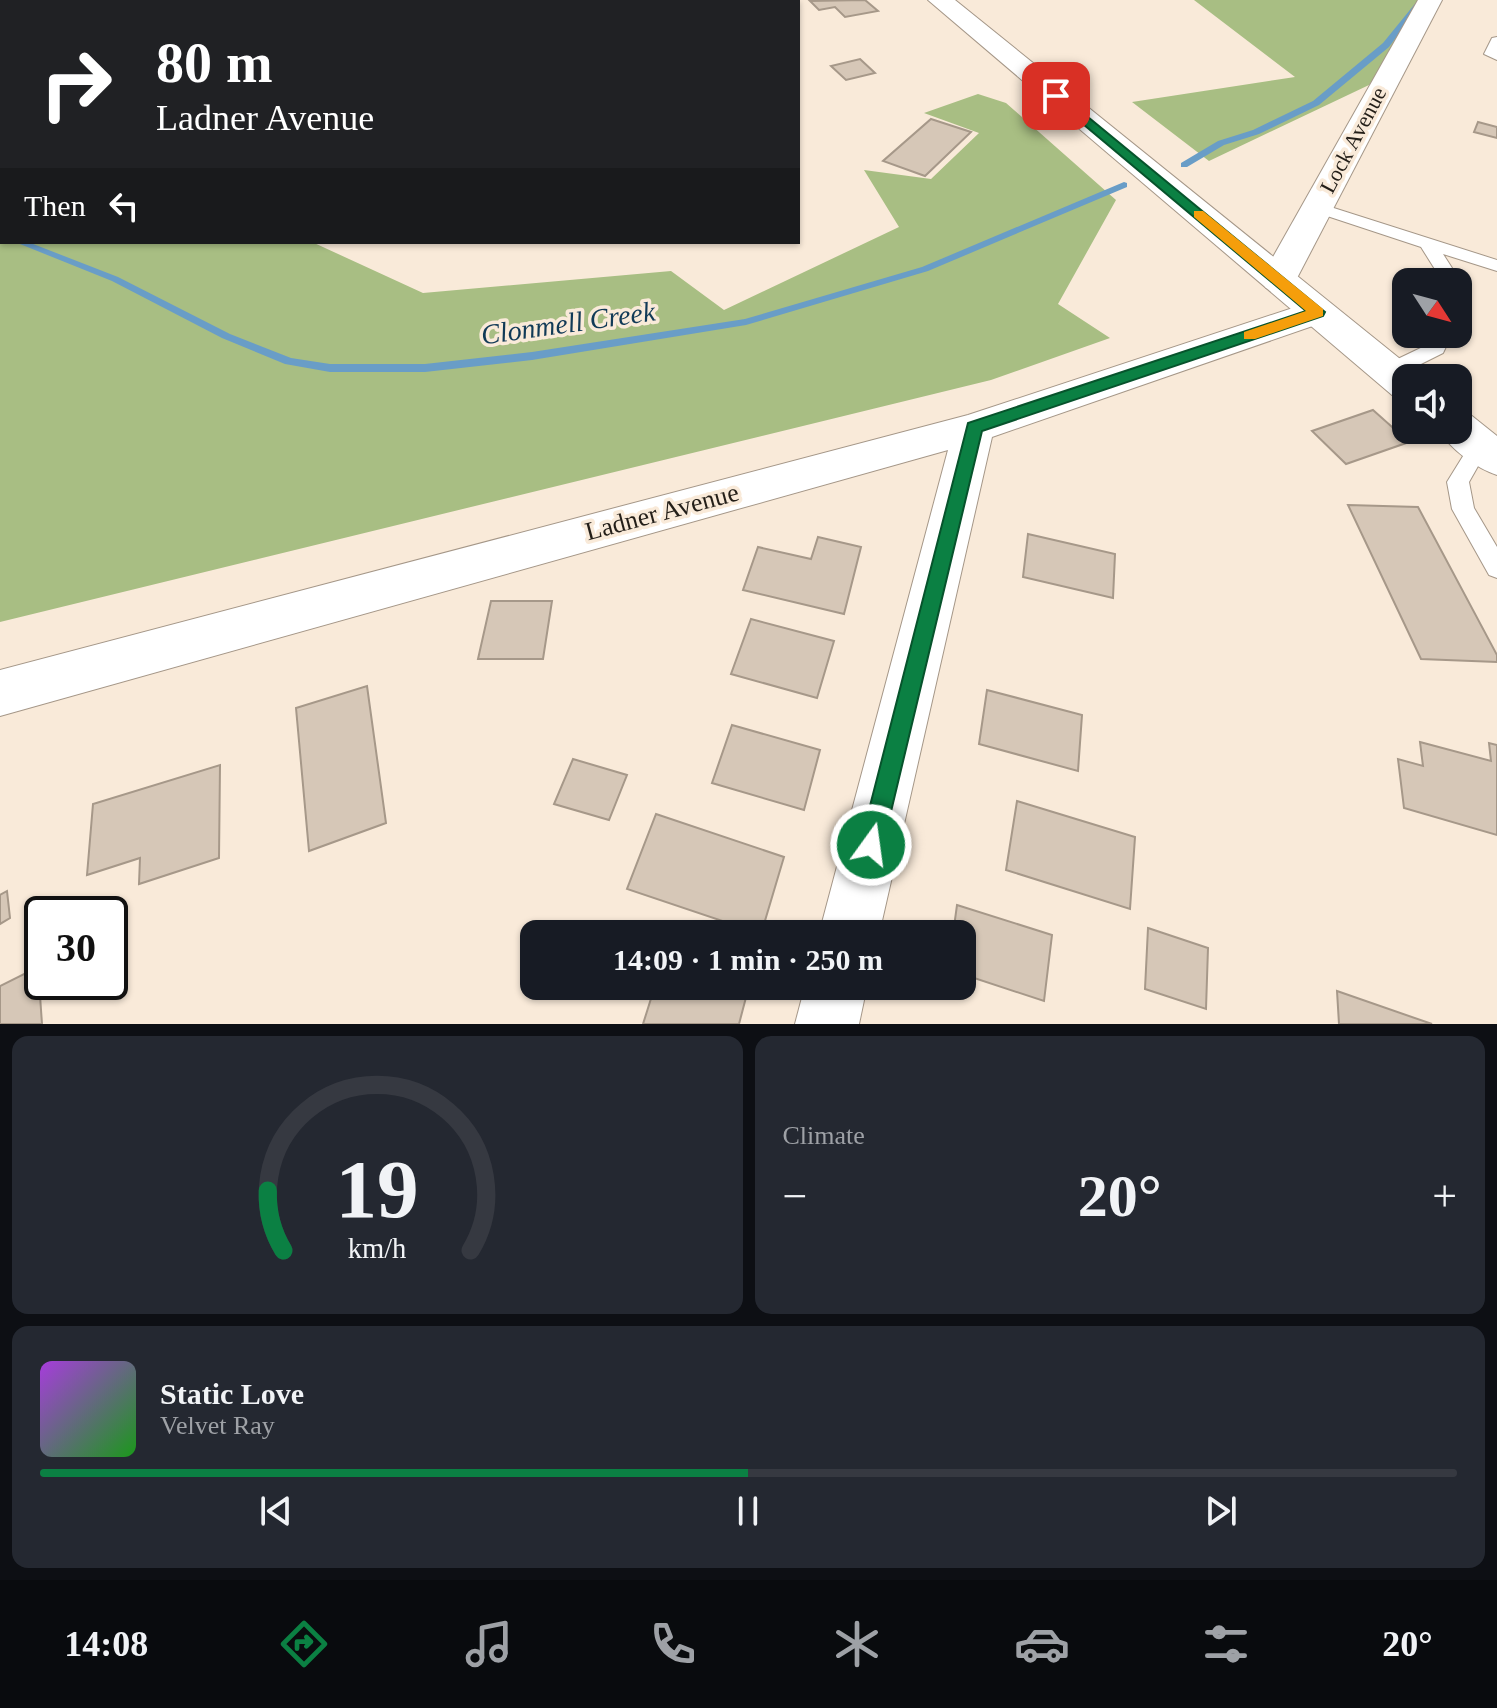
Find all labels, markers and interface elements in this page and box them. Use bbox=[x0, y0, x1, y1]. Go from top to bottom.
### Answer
icon: right bbox=[24, 32, 128, 136]
text: 80 m bbox=[156, 32, 273, 94]
pin bbox=[1022, 62, 1090, 130]
icon: arrive bbox=[1034, 74, 1078, 118]
street label: Lock Avenue bbox=[1315, 83, 1391, 197]
text: Ladner Avenue bbox=[156, 98, 374, 138]
icon: left bbox=[102, 184, 146, 228]
text: Then bbox=[24, 189, 86, 222]
north arrow bbox=[1392, 268, 1472, 348]
map controls bbox=[1392, 268, 1472, 444]
water label: Clonmell Creek bbox=[479, 295, 658, 351]
button: sound bbox=[1392, 364, 1472, 444]
street label: Ladner Avenue bbox=[582, 478, 742, 546]
position arrow bbox=[829, 803, 913, 887]
speed limit sign: 30 bbox=[24, 896, 128, 1000]
text: 14:09 · 1 min · 250 m bbox=[613, 943, 883, 976]
text: Climate bbox=[783, 1121, 865, 1150]
text: 19 bbox=[336, 1143, 419, 1235]
text: 20° bbox=[1078, 1163, 1162, 1229]
text: − bbox=[783, 1172, 807, 1221]
text: + bbox=[1432, 1172, 1457, 1221]
text: km/h bbox=[348, 1233, 407, 1264]
text: Static Love bbox=[160, 1377, 304, 1410]
text: Velvet Ray bbox=[160, 1411, 275, 1440]
icon: previous bbox=[254, 1489, 298, 1533]
icon: pause bbox=[726, 1489, 770, 1533]
icon: next bbox=[1199, 1489, 1243, 1533]
icon: directions bbox=[276, 1616, 332, 1672]
icon: music bbox=[461, 1616, 517, 1672]
icon: phone bbox=[645, 1616, 701, 1672]
icon: climate bbox=[829, 1616, 885, 1672]
icon: car bbox=[1014, 1616, 1070, 1672]
icon: filters bbox=[1198, 1616, 1254, 1672]
text: 14:08 bbox=[64, 1624, 148, 1664]
text: 20° bbox=[1382, 1624, 1433, 1664]

